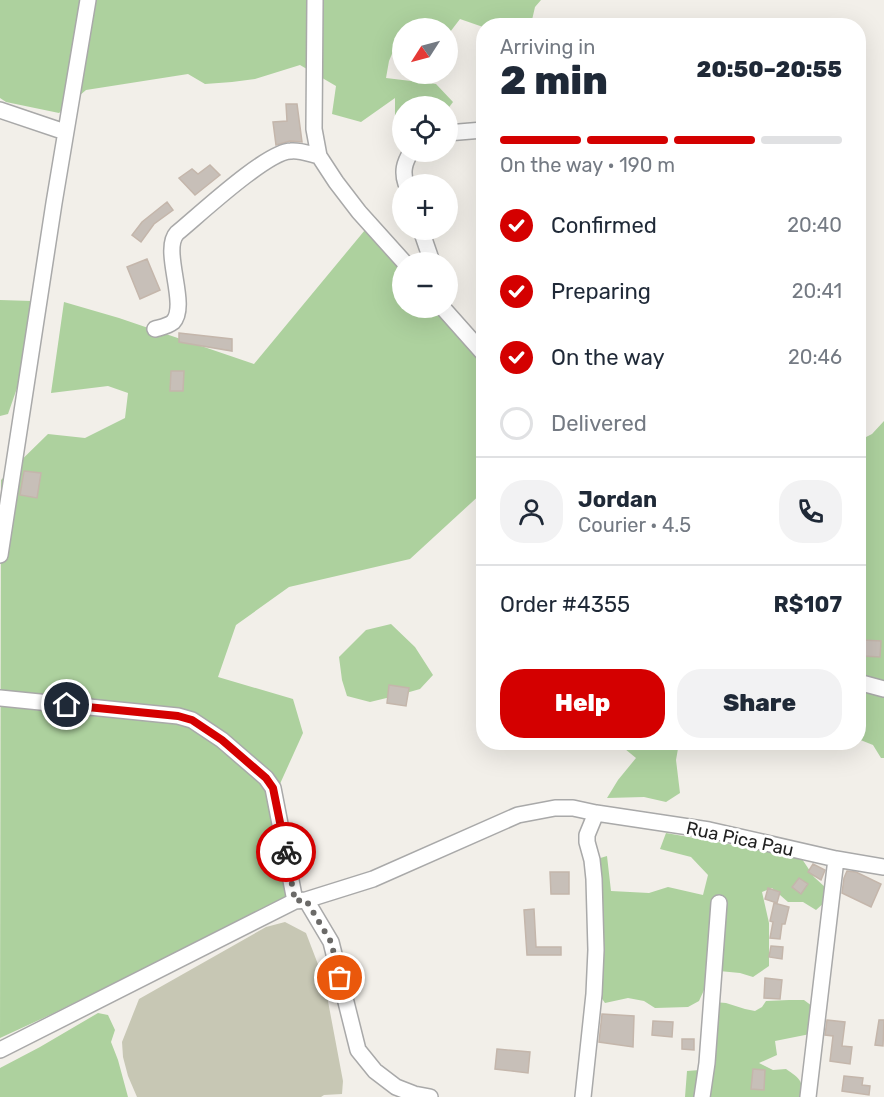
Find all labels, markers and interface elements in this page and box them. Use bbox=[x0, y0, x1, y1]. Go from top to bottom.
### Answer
north arrow bbox=[392, 18, 458, 84]
map controls bbox=[392, 18, 458, 318]
text: Arriving in bbox=[500, 35, 595, 59]
text: 20:50–20:55 bbox=[697, 56, 842, 83]
text: 2 min bbox=[500, 58, 608, 104]
button: locate bbox=[392, 96, 458, 162]
text: On the way · 190 m bbox=[500, 153, 675, 177]
button: + bbox=[392, 174, 458, 240]
icon: check bbox=[500, 209, 533, 242]
text: Confirmed bbox=[551, 212, 657, 239]
text: 20:40 bbox=[787, 213, 842, 237]
button: − bbox=[392, 252, 458, 318]
icon: check bbox=[500, 275, 533, 308]
text: Preparing bbox=[551, 278, 651, 305]
text: 20:41 bbox=[792, 279, 842, 303]
icon: check bbox=[500, 341, 533, 374]
text: On the way bbox=[551, 344, 665, 371]
text: 20:46 bbox=[788, 345, 842, 369]
text: Delivered bbox=[551, 410, 647, 437]
button: person bbox=[500, 480, 563, 543]
button: phone bbox=[779, 480, 842, 543]
text: Jordan bbox=[578, 486, 657, 513]
text: Courier · 4.5 bbox=[578, 513, 691, 537]
text: Order #4355 bbox=[500, 591, 630, 618]
text: R$107 bbox=[774, 591, 842, 618]
button: Help bbox=[500, 669, 665, 738]
button: Share bbox=[677, 669, 842, 738]
pin bbox=[41, 679, 92, 730]
icon: home bbox=[50, 688, 83, 721]
street label: Rua Pica Pau bbox=[684, 817, 796, 861]
courier bbox=[256, 822, 316, 882]
icon: bike bbox=[270, 836, 303, 869]
pin bbox=[314, 952, 365, 1003]
icon: bag bbox=[323, 961, 356, 994]

